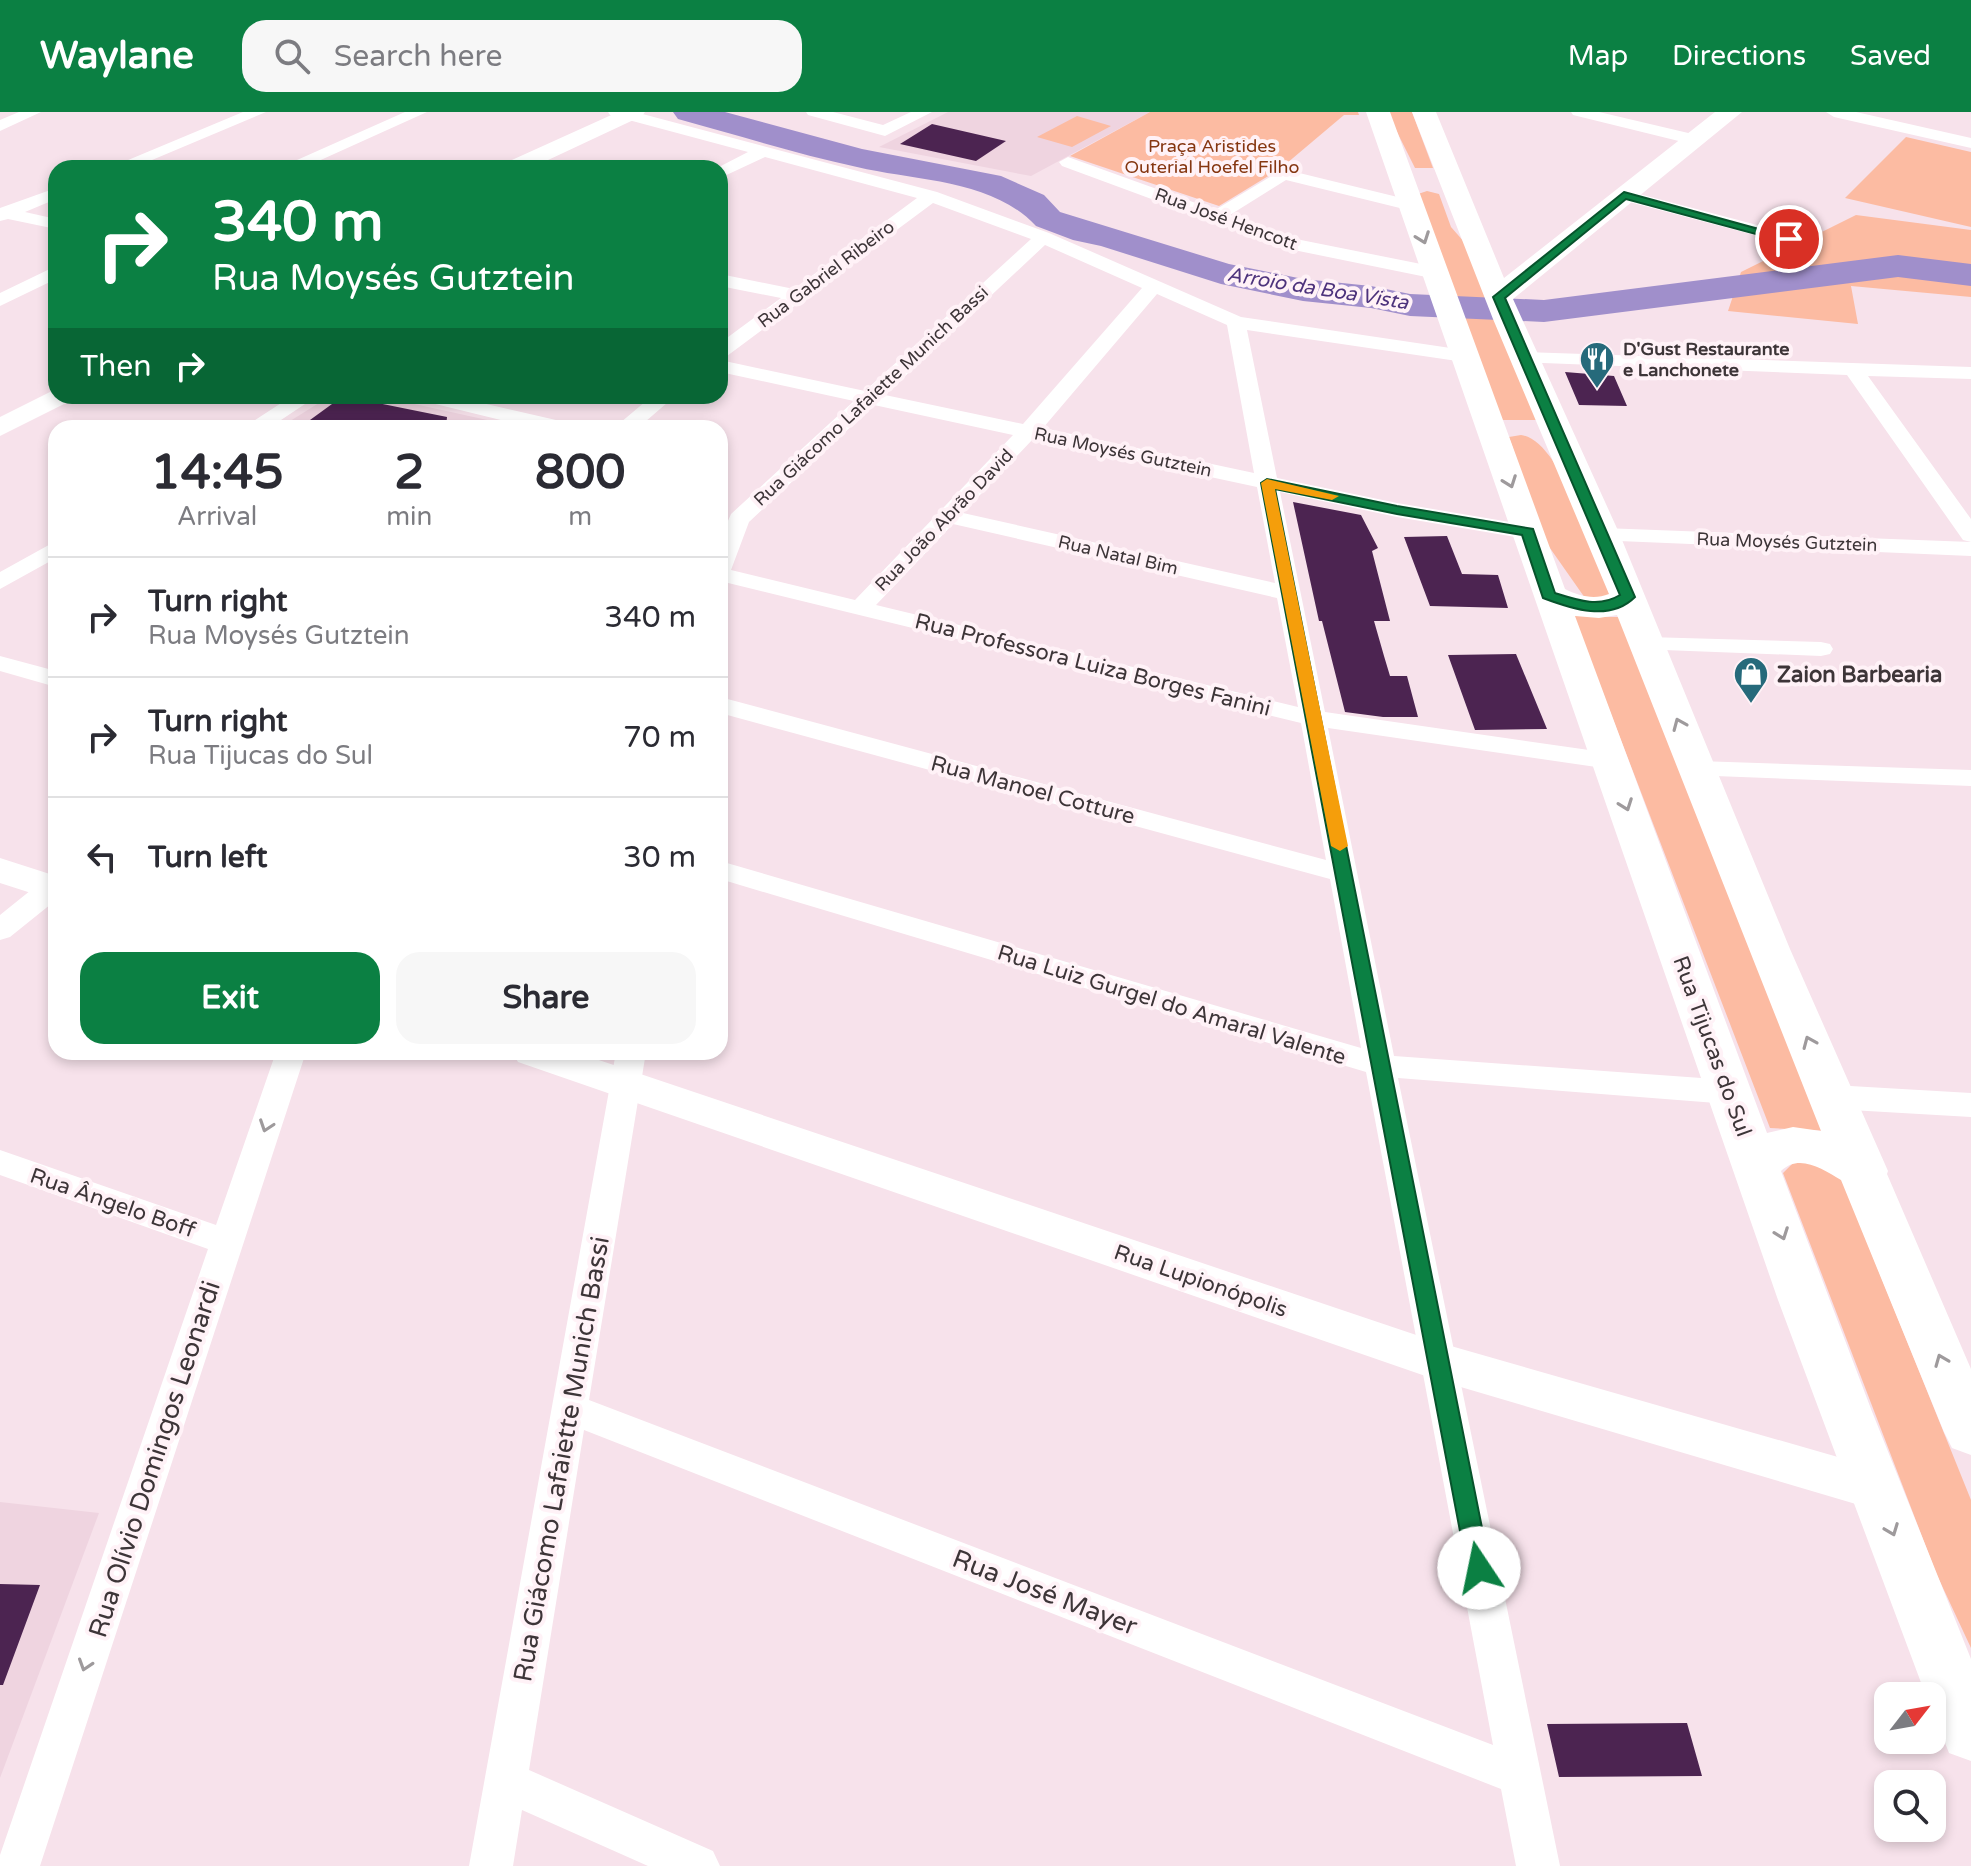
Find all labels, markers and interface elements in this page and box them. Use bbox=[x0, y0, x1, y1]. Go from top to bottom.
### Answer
search box bbox=[242, 20, 802, 92]
text: Waylane bbox=[40, 33, 194, 79]
icon: search bbox=[270, 34, 314, 78]
text: Search here bbox=[334, 38, 503, 75]
text: Map bbox=[1568, 39, 1628, 73]
text: Directions bbox=[1672, 39, 1806, 73]
text: Saved bbox=[1850, 39, 1931, 73]
park label: Praça Aristides Outerial Hoefel Filho bbox=[1125, 135, 1299, 178]
street label: Rua José Hencott bbox=[1152, 183, 1300, 255]
text: 340 m bbox=[212, 189, 383, 256]
icon: right bbox=[80, 192, 184, 296]
pin bbox=[1755, 205, 1823, 273]
street label: Rua Gabriel Ribeiro bbox=[753, 215, 899, 333]
icon: arrive bbox=[1767, 217, 1811, 261]
one-way arrow bbox=[1413, 230, 1430, 244]
text: Rua Moysés Gutztein bbox=[212, 257, 574, 300]
water label: Arroio da Boa Vista bbox=[1226, 263, 1411, 315]
street label: Rua Giácomo Lafaiette Munich Bassi bbox=[749, 281, 993, 511]
place label: D'Gust Restaurante e Lanchonete bbox=[1623, 338, 1789, 381]
restaurant icon: D'Gust Restaurante e Lanchonete bbox=[1578, 340, 1616, 390]
icon: right bbox=[168, 344, 212, 388]
text: Then bbox=[80, 348, 152, 385]
street label: Rua Moysés Gutztein bbox=[1032, 422, 1214, 482]
text: 14:45 bbox=[151, 444, 284, 502]
text: 2 bbox=[394, 444, 424, 502]
text: 800 bbox=[535, 444, 625, 502]
street label: Rua João Abrão David bbox=[870, 444, 1018, 596]
one-way arrow bbox=[1500, 474, 1516, 488]
text: Arrival bbox=[177, 501, 257, 532]
text: min bbox=[386, 501, 432, 532]
text: m bbox=[568, 501, 592, 532]
street label: Rua Moysés Gutztein bbox=[1696, 528, 1878, 556]
street label: Rua Natal Bim bbox=[1056, 531, 1180, 579]
text: Turn right bbox=[148, 583, 288, 620]
icon: right bbox=[80, 595, 124, 639]
text: 340 m bbox=[604, 599, 696, 636]
street label: Rua Professora Luiza Borges Fanini bbox=[912, 608, 1273, 722]
text: Rua Moysés Gutztein bbox=[148, 620, 410, 651]
shop icon: Zaion Barbearia bbox=[1732, 655, 1770, 705]
place label: Zaion Barbearia bbox=[1777, 662, 1942, 688]
text: Turn right bbox=[148, 703, 288, 740]
icon: right bbox=[80, 715, 124, 759]
one-way arrow bbox=[1672, 718, 1689, 732]
text: 70 m bbox=[623, 719, 696, 756]
text: Rua Tijucas do Sul bbox=[148, 740, 373, 771]
street label: Rua Manoel Cotture bbox=[928, 750, 1138, 830]
one-way arrow bbox=[1617, 798, 1633, 812]
icon: left bbox=[80, 835, 124, 879]
text: Turn left bbox=[148, 839, 267, 876]
text: 30 m bbox=[623, 839, 696, 876]
street label: Rua Luiz Gurgel do Amaral Valente bbox=[994, 939, 1349, 1070]
button: Exit bbox=[80, 952, 380, 1044]
button: Share bbox=[396, 952, 696, 1044]
street label: Rua Tijucas do Sul bbox=[1667, 952, 1757, 1140]
one-way arrow bbox=[1803, 1036, 1819, 1050]
one-way arrow bbox=[259, 1118, 275, 1132]
street label: Rua Ângelo Boff bbox=[27, 1162, 199, 1243]
one-way arrow bbox=[1772, 1226, 1789, 1240]
street label: Rua Giácomo Lafaiette Munich Bassi bbox=[507, 1234, 616, 1684]
street label: Rua Lupionópolis bbox=[1111, 1239, 1291, 1323]
street label: Rua Olívio Domingos Leonardi bbox=[82, 1277, 227, 1641]
one-way arrow bbox=[1935, 1354, 1951, 1368]
one-way arrow bbox=[1882, 1522, 1899, 1536]
position arrow bbox=[1437, 1526, 1521, 1610]
street label: Rua José Mayer bbox=[948, 1543, 1142, 1642]
one-way arrow bbox=[79, 1657, 95, 1671]
north arrow bbox=[1874, 1682, 1946, 1754]
map controls bbox=[1874, 1682, 1946, 1842]
button: search bbox=[1874, 1770, 1946, 1842]

